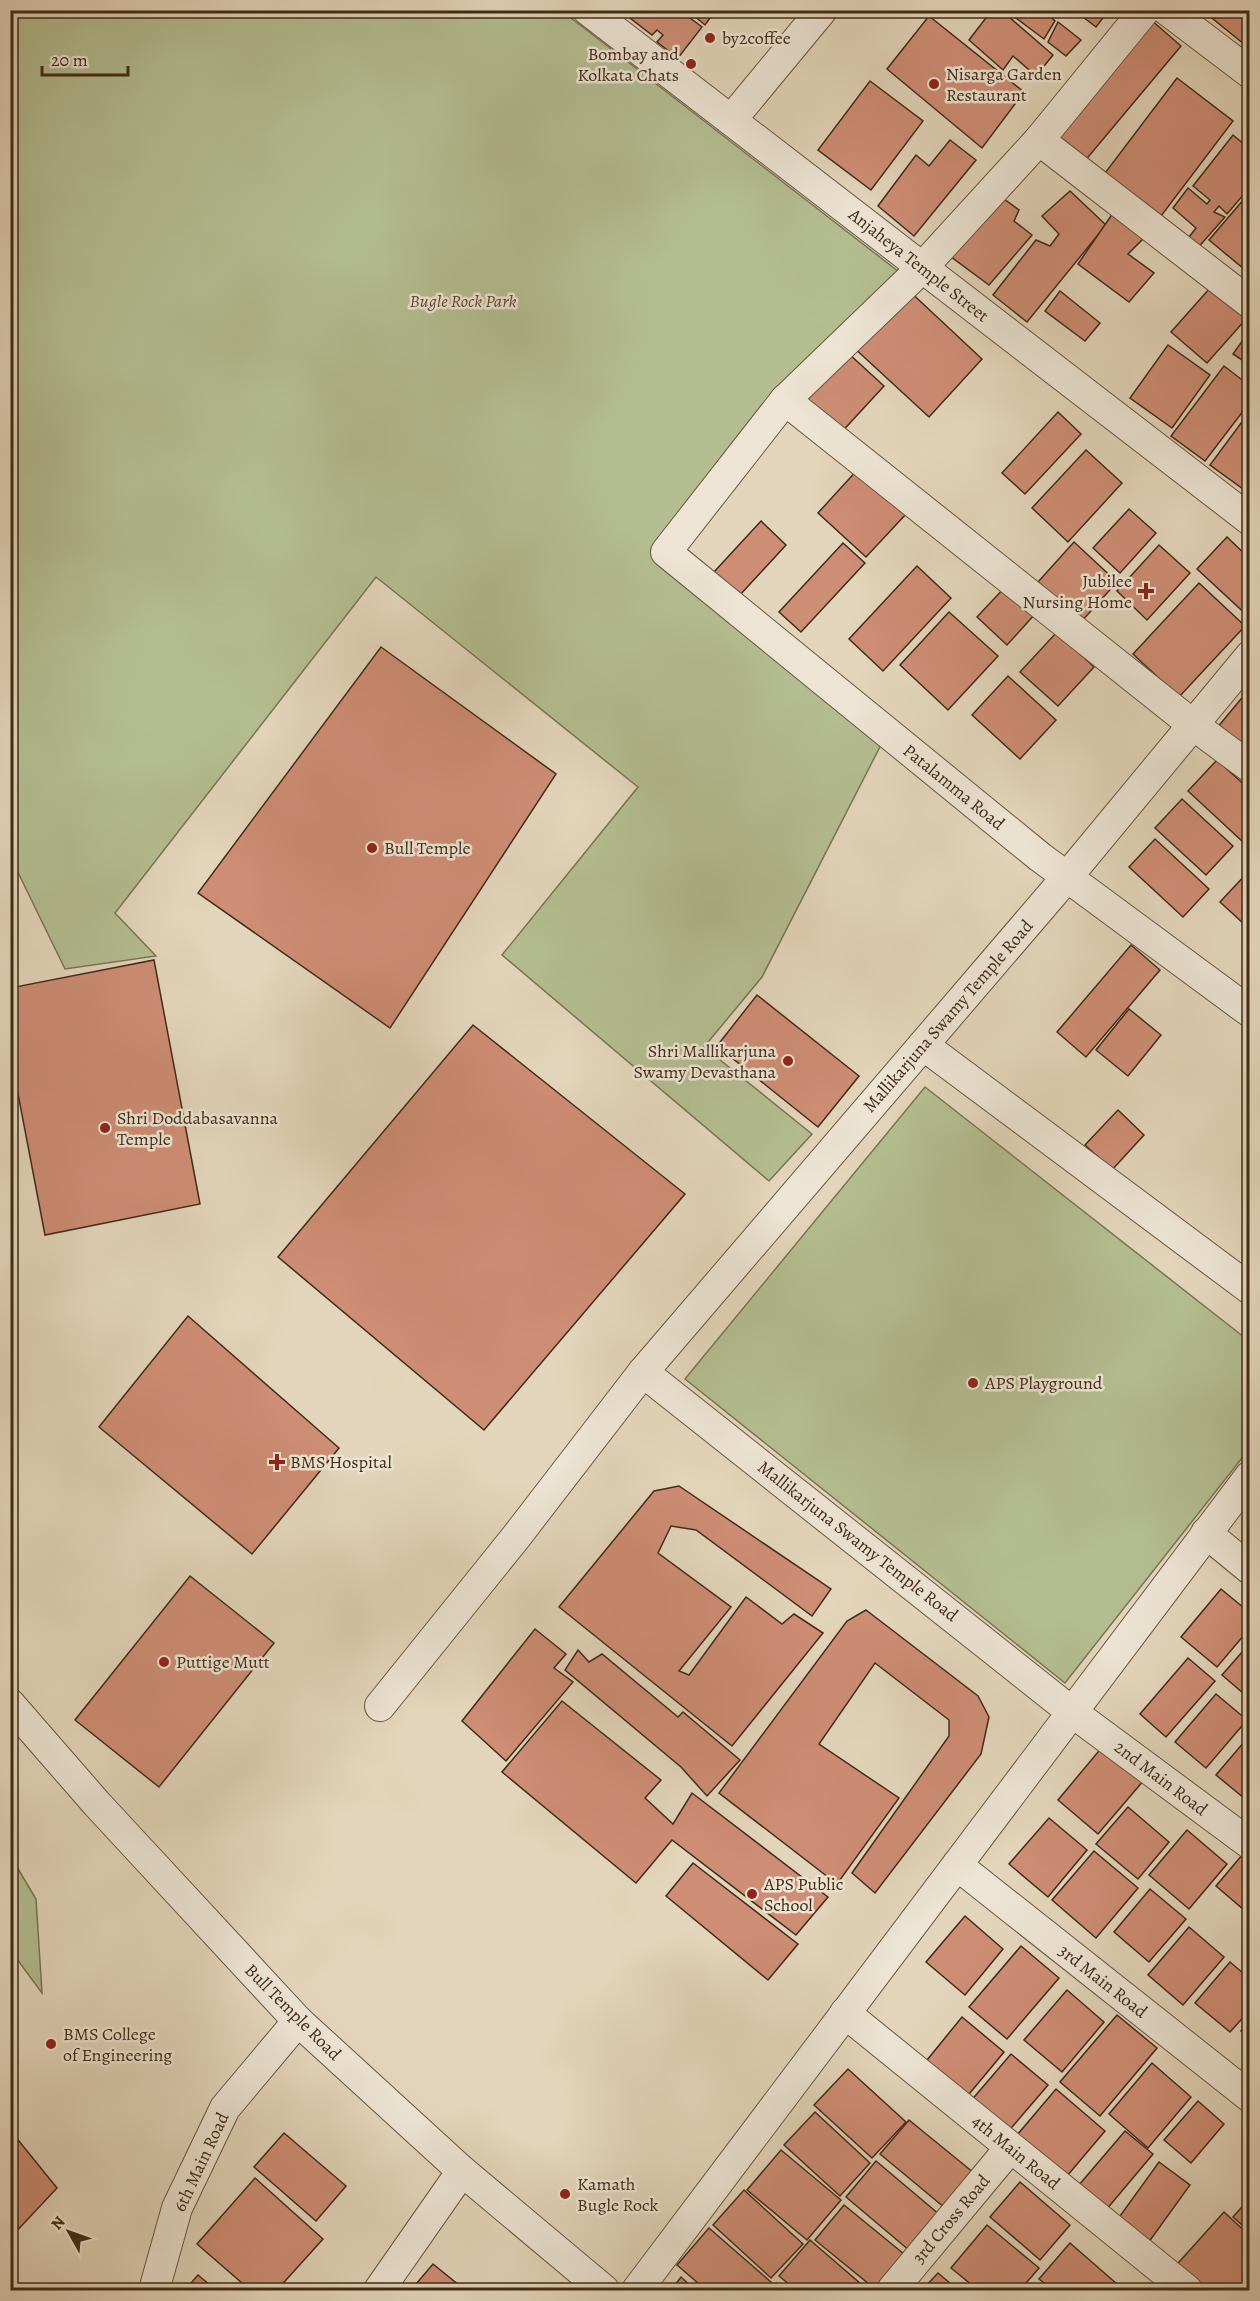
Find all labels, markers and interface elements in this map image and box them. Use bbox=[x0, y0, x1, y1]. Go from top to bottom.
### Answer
place label: by2coffee bbox=[722, 26, 791, 50]
marker: by2coffee bbox=[703, 31, 717, 45]
scale bar bbox=[42, 39, 128, 77]
place label: Bombay and Kolkata Chats bbox=[578, 42, 679, 87]
text: 20 m bbox=[51, 48, 88, 72]
marker: Bombay and Kolkata Chats bbox=[684, 57, 698, 71]
place label: Nisarga Garden Restaurant bbox=[946, 62, 1062, 107]
marker: Nisarga Garden Restaurant bbox=[927, 77, 941, 91]
street label: Anjaheya Temple Street bbox=[843, 202, 994, 327]
park label: Bugle Rock Park bbox=[410, 289, 516, 313]
place label: Jubilee Nursing Home bbox=[1022, 569, 1132, 614]
marker: Jubilee Nursing Home bbox=[1137, 582, 1155, 600]
street label: Patalamma Road bbox=[898, 739, 1010, 836]
place label: Bull Temple bbox=[384, 836, 471, 860]
marker: Bull Temple bbox=[365, 841, 379, 855]
street label: Mallikarjuna Swamy Temple Road bbox=[858, 914, 1039, 1118]
place label: Shri Mallikarjuna Swamy Devasthana bbox=[634, 1039, 777, 1084]
marker: Shri Mallikarjuna Swamy Devasthana bbox=[781, 1054, 795, 1068]
place label: Shri Doddabasavanna Temple bbox=[117, 1106, 278, 1151]
marker: Shri Doddabasavanna Temple bbox=[98, 1121, 112, 1135]
place label: APS Playground bbox=[984, 1371, 1103, 1395]
marker: APS Playground bbox=[966, 1376, 980, 1390]
place label: BMS Hospital bbox=[290, 1450, 392, 1474]
marker: BMS Hospital bbox=[268, 1453, 286, 1471]
street label: Mallikarjuna Swamy Temple Road bbox=[753, 1455, 963, 1627]
place label: Puttige Mutt bbox=[176, 1650, 270, 1674]
marker: Puttige Mutt bbox=[157, 1655, 171, 1669]
street label: 2nd Main Road bbox=[1109, 1735, 1213, 1821]
place label: APS Public School bbox=[763, 1872, 843, 1917]
marker: APS Public School bbox=[745, 1887, 759, 1901]
street label: 3rd Main Road bbox=[1054, 1939, 1153, 2024]
street label: Bull Temple Road bbox=[239, 1958, 347, 2066]
place label: BMS College of Engineering bbox=[63, 2022, 172, 2067]
marker: BMS College of Engineering bbox=[44, 2037, 58, 2051]
street label: 6th Main Road bbox=[168, 2108, 235, 2216]
street label: 4th Main Road bbox=[967, 2109, 1065, 2195]
street label: 3rd Cross Road bbox=[907, 2169, 996, 2269]
place label: Kamath Bugle Rock bbox=[577, 2172, 659, 2217]
marker: Kamath Bugle Rock bbox=[558, 2187, 572, 2201]
north arrow bbox=[39, 2202, 99, 2262]
text: N bbox=[46, 2211, 71, 2235]

